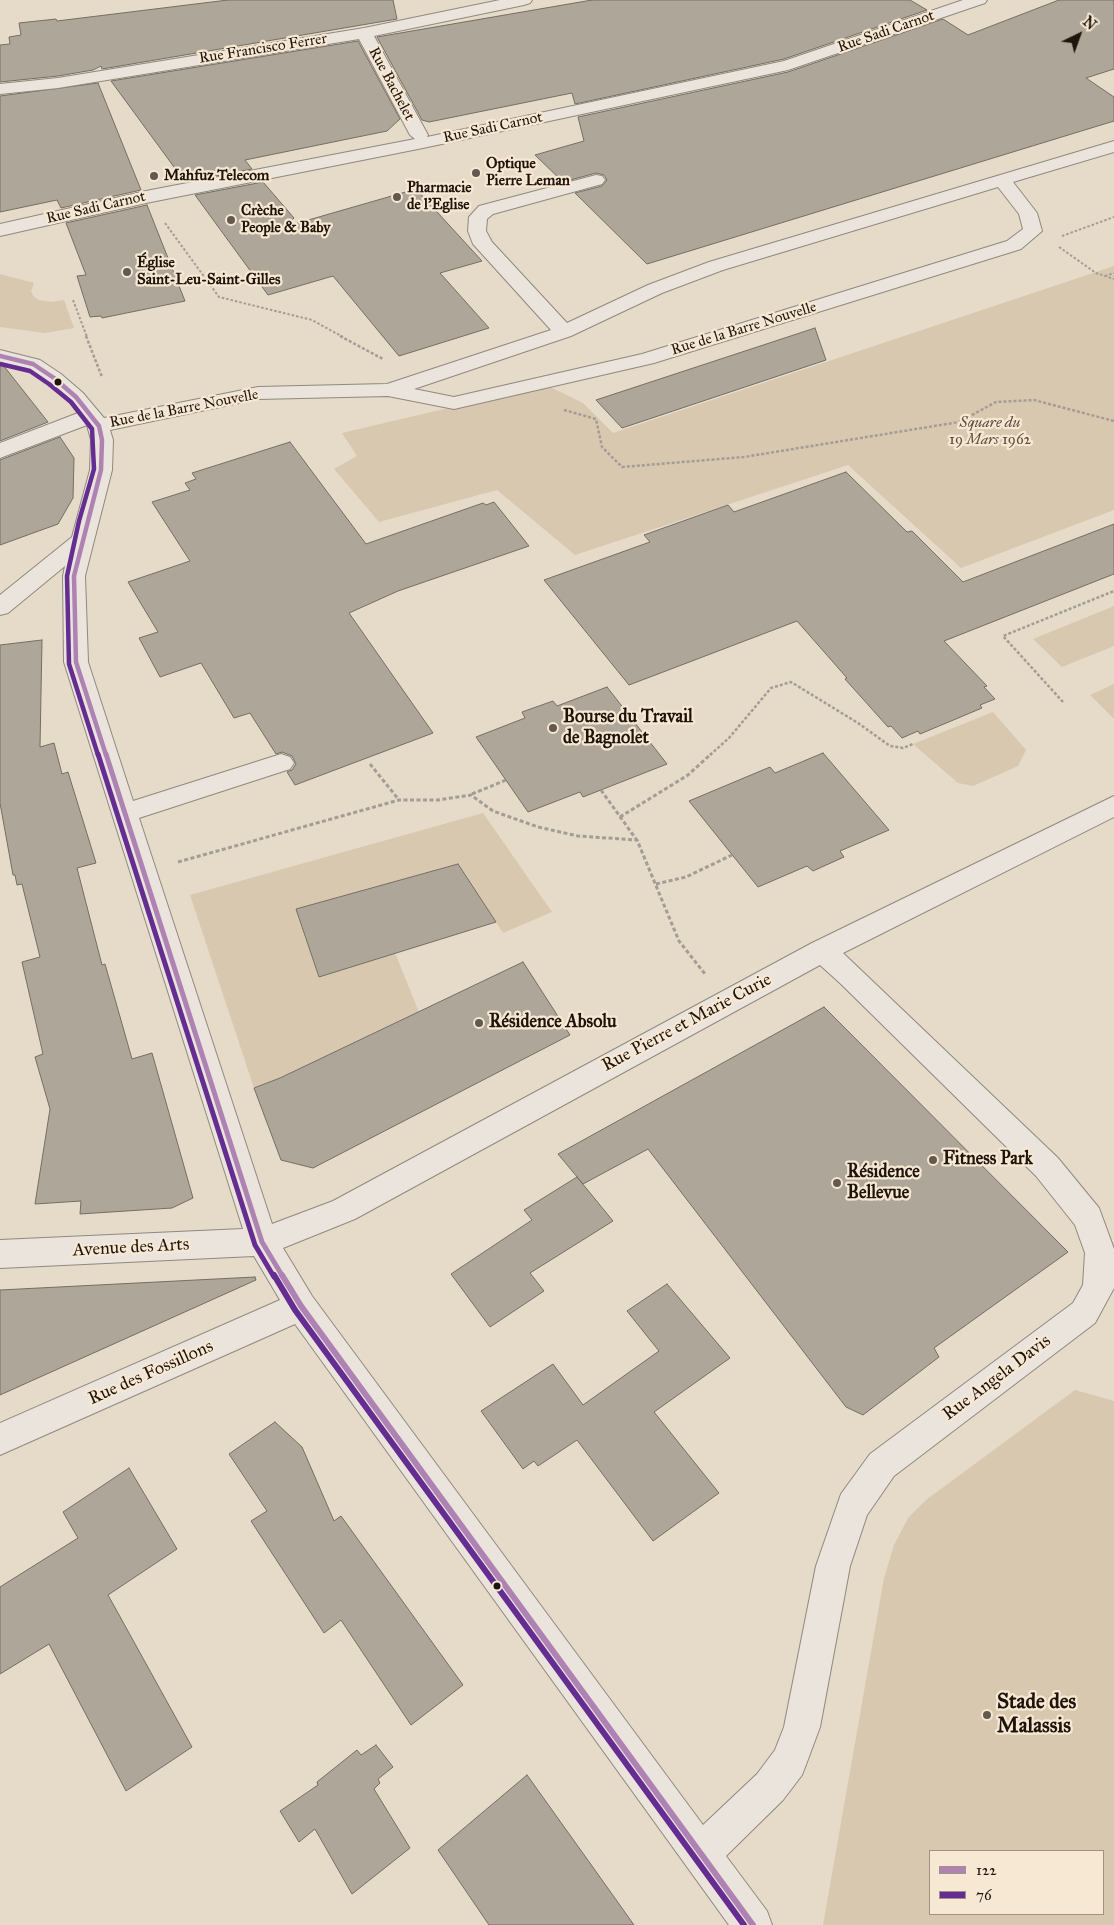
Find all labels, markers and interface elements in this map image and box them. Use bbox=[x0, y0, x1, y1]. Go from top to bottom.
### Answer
street label: Rue Sadi Carnot bbox=[835, 7, 937, 57]
north arrow bbox=[1054, 10, 1104, 60]
text: N bbox=[1079, 13, 1099, 34]
street label: Rue Francisco Ferrer bbox=[198, 30, 328, 68]
street label: Rue Bachelet bbox=[364, 44, 418, 124]
street label: Rue Sadi Carnot bbox=[442, 109, 544, 147]
place label: Optique Pierre Leman bbox=[486, 155, 570, 190]
place label: Mahfuz Telecom bbox=[164, 167, 269, 185]
marker: Optique Pierre Leman bbox=[470, 167, 482, 179]
marker: Mahfuz Telecom bbox=[148, 170, 160, 182]
place label: Pharmacie de l'Eglise bbox=[407, 179, 471, 214]
street label: Rue Sadi Carnot bbox=[45, 188, 147, 228]
marker: Pharmacie de l'Eglise bbox=[391, 191, 403, 203]
place label: Crèche People & Baby bbox=[241, 202, 330, 237]
marker: Crèche People & Baby bbox=[225, 214, 237, 226]
place label: Église Saint-Leu-Saint-Gilles bbox=[137, 254, 281, 289]
marker: Église Saint-Leu-Saint-Gilles bbox=[121, 266, 133, 278]
street label: Rue de la Barre Nouvelle bbox=[669, 298, 819, 360]
unlabelled marker bbox=[53, 377, 63, 387]
street label: Rue de la Barre Nouvelle bbox=[108, 386, 260, 432]
park label: Square du 19 Mars 1962 bbox=[949, 414, 1031, 449]
place label: Bourse du Travail de Bagnolet bbox=[563, 707, 693, 750]
marker: Bourse du Travail de Bagnolet bbox=[547, 722, 559, 734]
street label: Rue Pierre et Marie Curie bbox=[599, 969, 775, 1077]
place label: Résidence Absolu bbox=[489, 1012, 617, 1034]
marker: Résidence Absolu bbox=[473, 1017, 485, 1029]
place label: Fitness Park bbox=[943, 1149, 1033, 1171]
marker: Fitness Park bbox=[927, 1154, 939, 1166]
place label: Résidence Bellevue bbox=[847, 1162, 920, 1204]
marker: Résidence Bellevue bbox=[831, 1177, 843, 1189]
street label: Avenue des Arts bbox=[72, 1234, 190, 1262]
street label: Rue Angela Davis bbox=[939, 1330, 1055, 1426]
street label: Rue des Fossillons bbox=[85, 1336, 217, 1410]
unlabelled marker bbox=[492, 1581, 502, 1591]
place label: Stade des Malassis bbox=[997, 1690, 1076, 1740]
marker: Stade des Malassis bbox=[981, 1709, 993, 1721]
legend bbox=[929, 1850, 1104, 1915]
text: 122 bbox=[976, 1861, 997, 1879]
text: 76 bbox=[976, 1886, 992, 1904]

